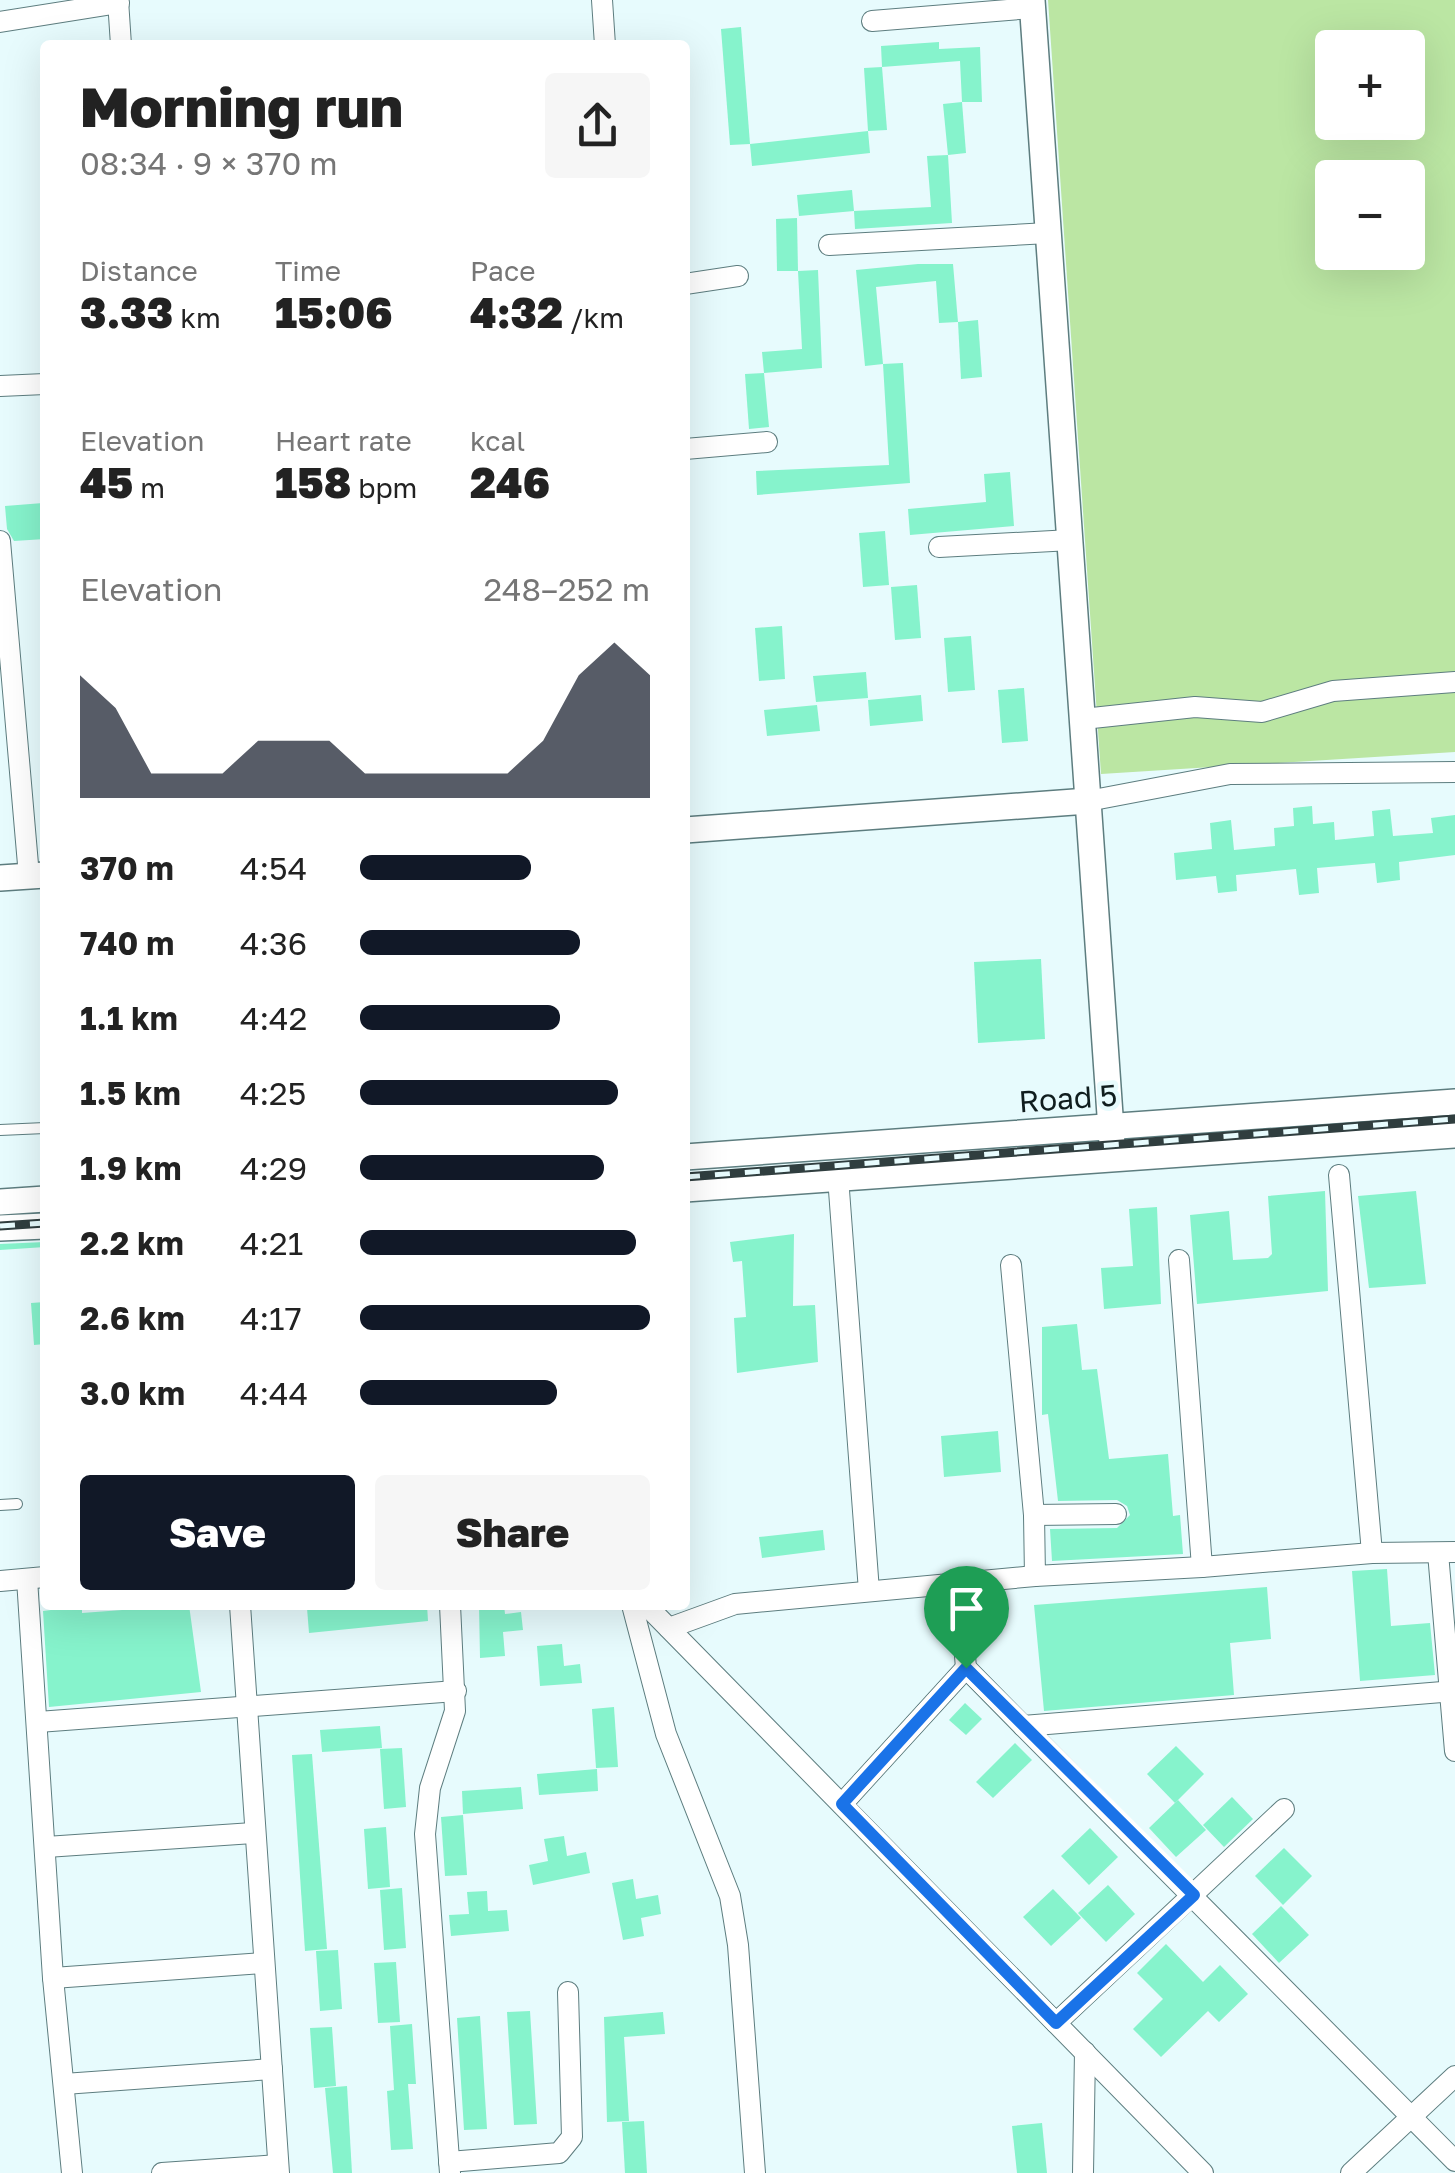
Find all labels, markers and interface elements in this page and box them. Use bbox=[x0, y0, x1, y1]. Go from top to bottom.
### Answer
map controls bbox=[1315, 30, 1425, 270]
button: + bbox=[1315, 30, 1425, 140]
text: Morning run bbox=[80, 73, 403, 139]
button: share bbox=[545, 73, 650, 178]
text: 08:34 · 9 × 370 m bbox=[80, 144, 338, 182]
button: − bbox=[1315, 160, 1425, 270]
text: Distance bbox=[80, 254, 198, 287]
text: Time bbox=[275, 254, 341, 287]
text: Pace bbox=[470, 254, 535, 287]
text: 3.33 bbox=[80, 287, 173, 337]
text: 15:06 bbox=[275, 287, 393, 337]
text: 4:32 bbox=[470, 287, 563, 337]
text: km bbox=[173, 301, 221, 334]
text: /km bbox=[563, 301, 624, 334]
text: Elevation bbox=[80, 424, 205, 457]
text: Heart rate bbox=[275, 424, 412, 457]
text: kcal bbox=[470, 424, 525, 457]
text: 45 bbox=[80, 457, 133, 507]
text: 158 bbox=[275, 457, 351, 507]
text: 246 bbox=[470, 457, 550, 507]
text: m bbox=[133, 471, 165, 504]
text: bpm bbox=[351, 471, 417, 504]
text: Elevation bbox=[80, 570, 222, 608]
text: 248–252 m bbox=[483, 570, 650, 608]
text: 370 m bbox=[80, 849, 174, 887]
text: 4:54 bbox=[240, 849, 307, 887]
text: 740 m bbox=[80, 924, 174, 962]
text: 4:36 bbox=[240, 924, 307, 962]
text: 1.1 km bbox=[80, 999, 178, 1037]
text: 4:42 bbox=[240, 999, 307, 1037]
text: 1.5 km bbox=[80, 1074, 181, 1112]
text: 4:25 bbox=[240, 1074, 306, 1112]
street label: Road 5 bbox=[1018, 1077, 1118, 1119]
text: 1.9 km bbox=[80, 1149, 182, 1187]
text: 4:29 bbox=[240, 1149, 307, 1187]
text: 2.2 km bbox=[80, 1224, 184, 1262]
text: 4:21 bbox=[240, 1224, 303, 1262]
text: 2.6 km bbox=[80, 1299, 185, 1337]
text: 4:17 bbox=[240, 1299, 302, 1337]
text: 3.0 km bbox=[80, 1374, 185, 1412]
text: 4:44 bbox=[240, 1374, 308, 1412]
button: Save bbox=[80, 1475, 355, 1590]
button: Share bbox=[375, 1475, 650, 1590]
pin bbox=[924, 1566, 1009, 1669]
icon: arrive bbox=[939, 1581, 994, 1636]

